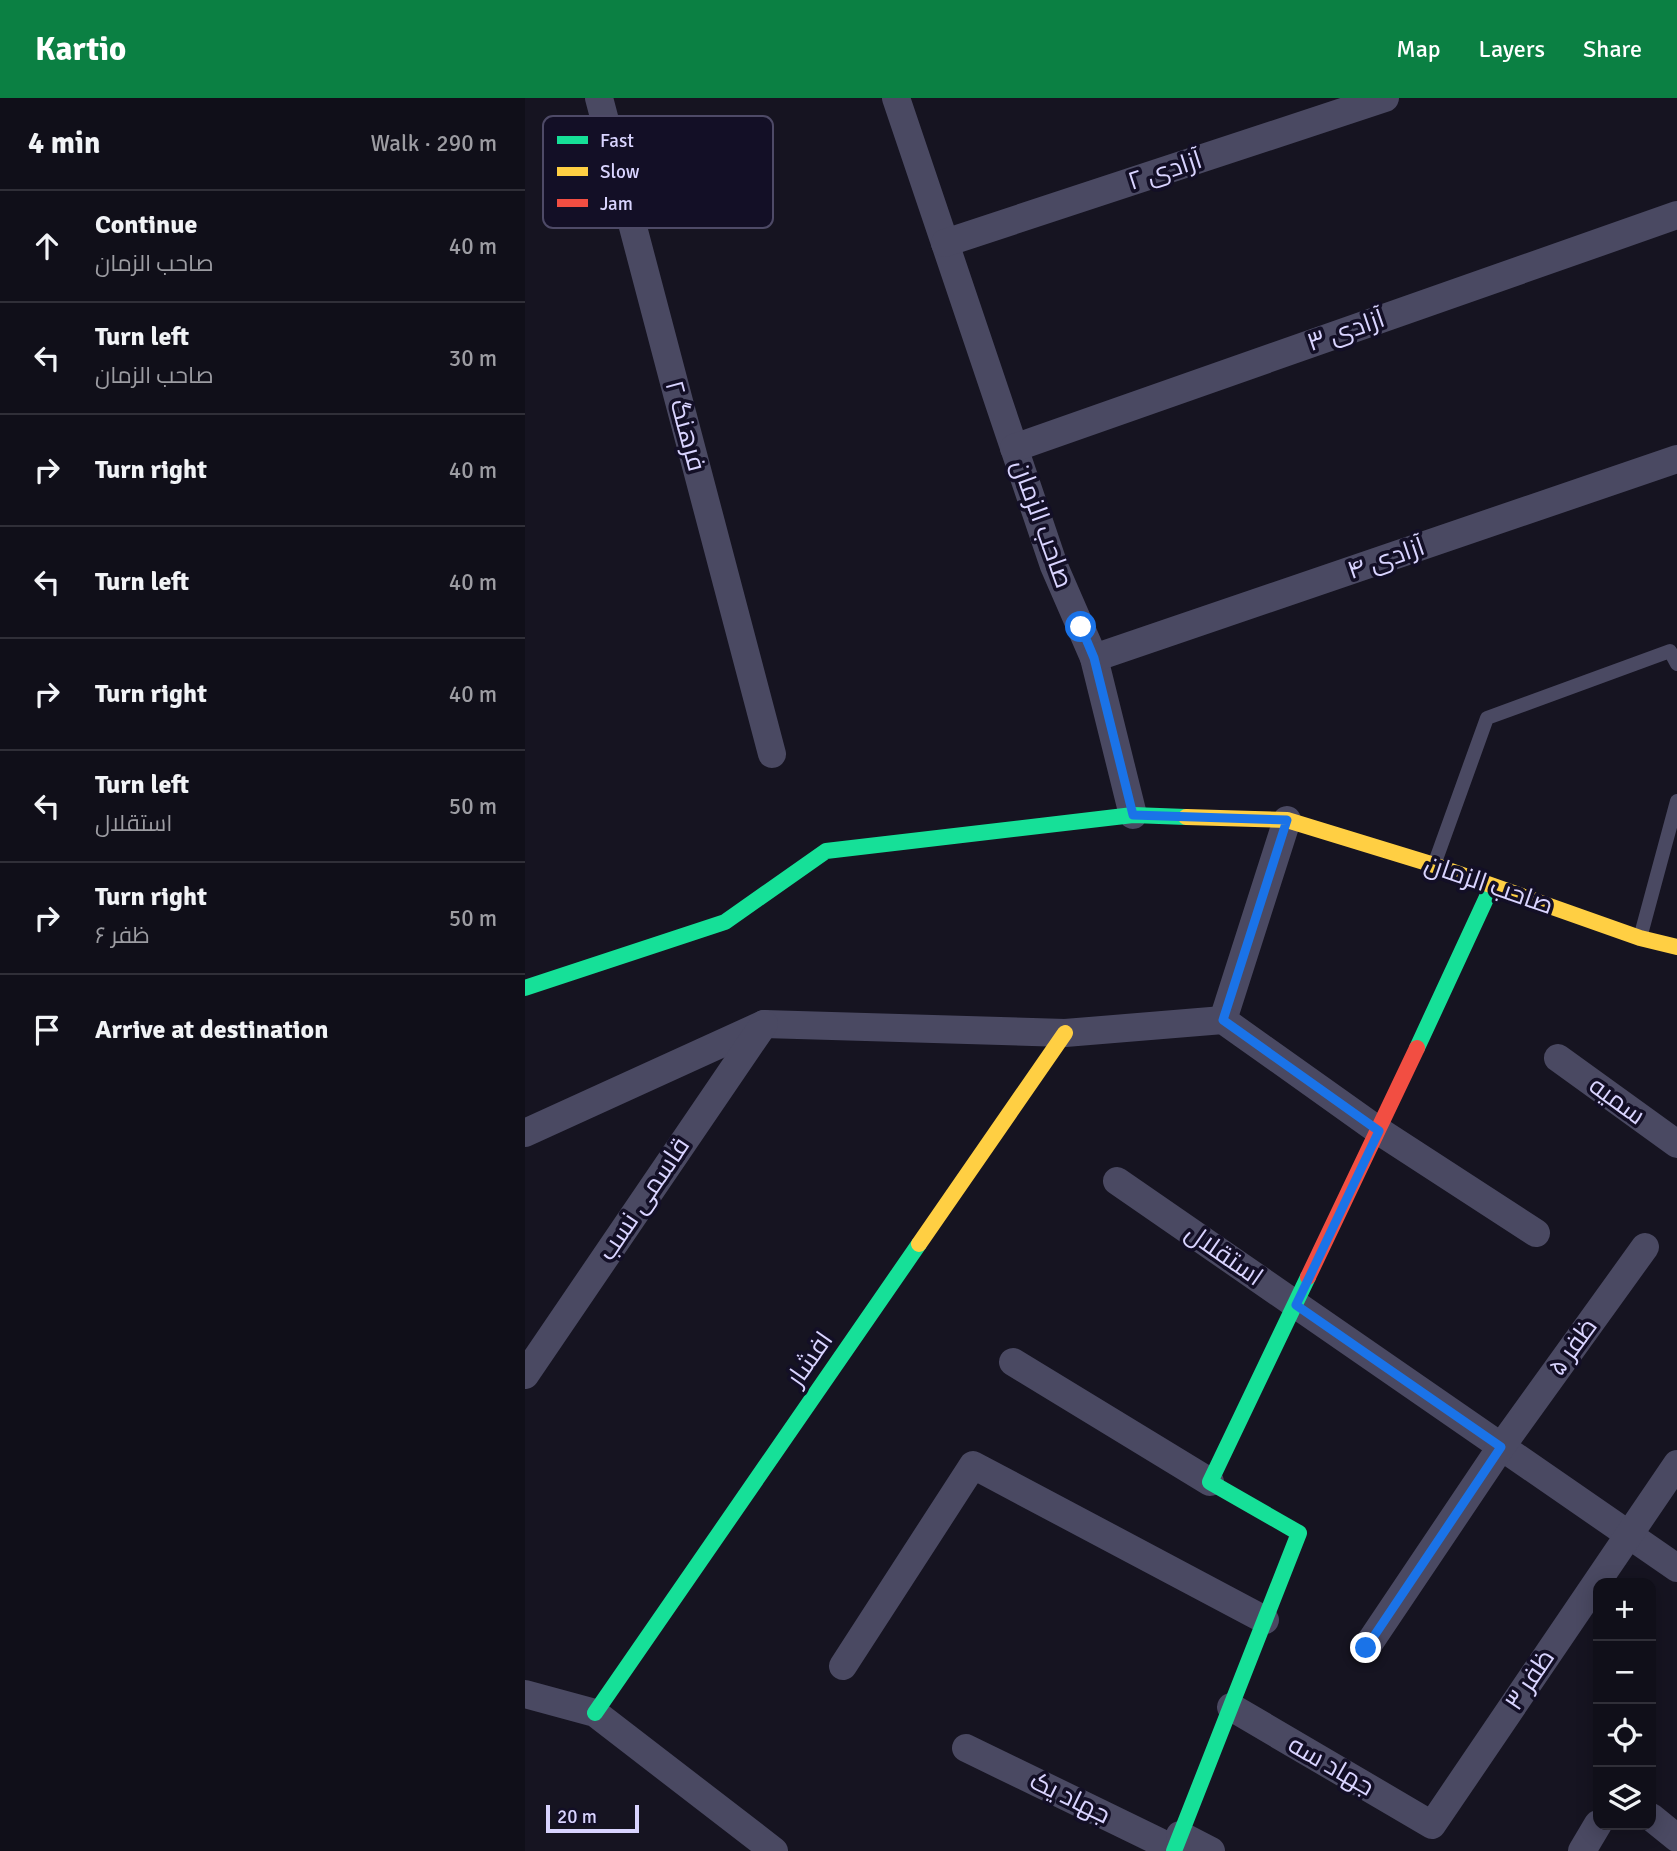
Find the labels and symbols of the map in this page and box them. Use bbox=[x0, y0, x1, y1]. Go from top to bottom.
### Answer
legend bbox=[543, 116, 773, 228]
text: Fast bbox=[600, 129, 634, 153]
street label: آزادی ۲ bbox=[1124, 144, 1206, 198]
text: Slow bbox=[600, 160, 640, 184]
text: Jam bbox=[600, 192, 633, 216]
street label: آزادی ۳ bbox=[1303, 303, 1389, 359]
street label: فرهنگ ۲ bbox=[658, 377, 712, 475]
street label: صاحب الزمان bbox=[1004, 456, 1080, 592]
street label: آزادی ۴ bbox=[1343, 531, 1429, 587]
route start bbox=[1065, 611, 1096, 642]
street label: صاحب الزمان bbox=[1420, 848, 1558, 922]
street label: سمیه bbox=[1583, 1070, 1651, 1132]
street label: قاسمی نسب bbox=[591, 1131, 697, 1267]
street label: استقلال bbox=[1179, 1217, 1269, 1293]
street label: ظفر ۵ bbox=[1541, 1312, 1605, 1382]
street label: افشار bbox=[779, 1325, 840, 1394]
route end bbox=[1350, 1632, 1381, 1663]
street label: ظفر ۳ bbox=[1498, 1643, 1562, 1717]
street label: جهاد سه bbox=[1282, 1729, 1380, 1803]
street label: جهاد یک bbox=[1024, 1765, 1116, 1831]
scale bar bbox=[546, 1802, 639, 1834]

